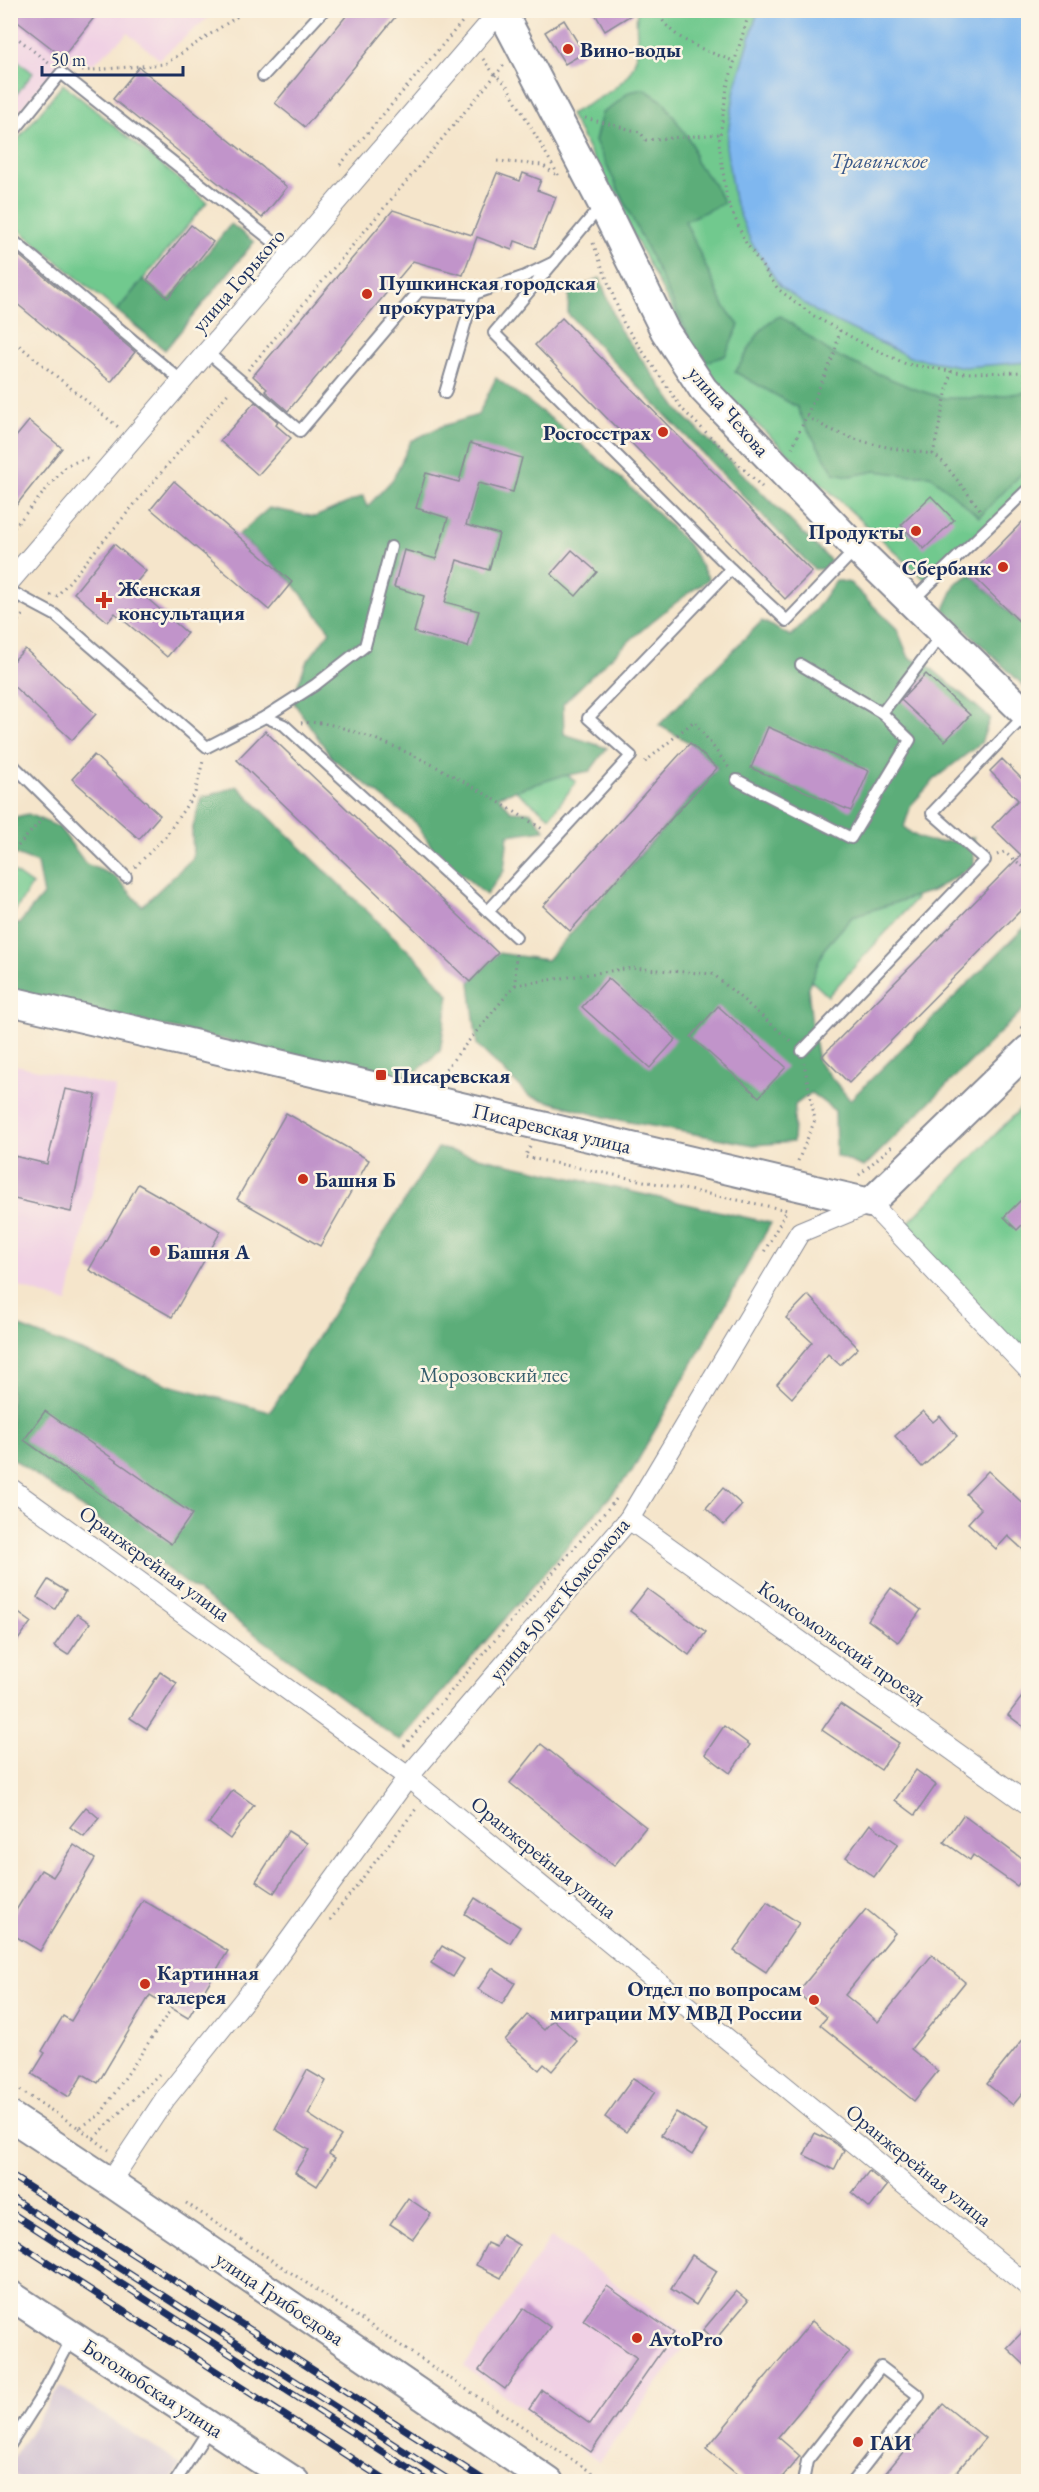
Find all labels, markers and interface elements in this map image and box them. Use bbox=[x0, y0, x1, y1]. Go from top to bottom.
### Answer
place label: Вино-воды bbox=[580, 36, 681, 63]
scale bar bbox=[42, 39, 183, 77]
marker: Вино-воды bbox=[561, 42, 575, 56]
text: 50 m bbox=[51, 48, 86, 71]
water label: Травинское bbox=[830, 146, 928, 175]
street label: улица Горького bbox=[185, 222, 291, 338]
place label: Пушкинская городская прокуратура bbox=[379, 269, 596, 320]
marker: Пушкинская городская прокуратура bbox=[360, 287, 374, 301]
street label: улица Чехова bbox=[682, 360, 776, 462]
place label: Росгосстрах bbox=[543, 419, 651, 446]
marker: Росгосстрах bbox=[656, 425, 670, 439]
place label: Продукты bbox=[809, 518, 904, 545]
marker: Продукты bbox=[909, 524, 923, 538]
place label: Сбербанк bbox=[902, 554, 991, 581]
marker: Сбербанк bbox=[996, 560, 1010, 574]
place label: Женская консультация bbox=[117, 575, 245, 626]
marker: Женская консультация bbox=[95, 591, 113, 609]
place label: Писаревская bbox=[393, 1062, 510, 1089]
marker: Писаревская bbox=[374, 1068, 388, 1082]
street label: Писаревская улица bbox=[470, 1097, 635, 1160]
place label: Башня Б bbox=[315, 1166, 396, 1193]
marker: Башня Б bbox=[296, 1172, 310, 1186]
place label: Башня А bbox=[167, 1238, 251, 1265]
marker: Башня А bbox=[148, 1244, 162, 1258]
park label: Морозовский лес bbox=[420, 1361, 568, 1388]
street label: Оранжерейная улица bbox=[74, 1499, 236, 1627]
street label: улица 50 лет Комсомола bbox=[483, 1511, 636, 1686]
street label: Комсомольский проезд bbox=[753, 1574, 931, 1710]
street label: Оранжерейная улица bbox=[465, 1790, 623, 1925]
place label: Картинная галерея bbox=[157, 1959, 259, 2010]
place label: Отдел по вопросам миграции МУ МВД России bbox=[550, 1975, 802, 2026]
marker: Картинная галерея bbox=[138, 1977, 152, 1991]
marker: Отдел по вопросам миграции МУ МВД России bbox=[807, 1993, 821, 2007]
street label: Оранжерейная улица bbox=[840, 2098, 998, 2233]
street label: улица Грибоедова bbox=[210, 2245, 350, 2351]
place label: AvtoPro bbox=[648, 2325, 723, 2352]
marker: AvtoPro bbox=[630, 2331, 644, 2345]
street label: Боголюбская улица bbox=[77, 2332, 229, 2444]
place label: ГАИ bbox=[870, 2429, 912, 2456]
marker: ГАИ bbox=[851, 2435, 865, 2449]

